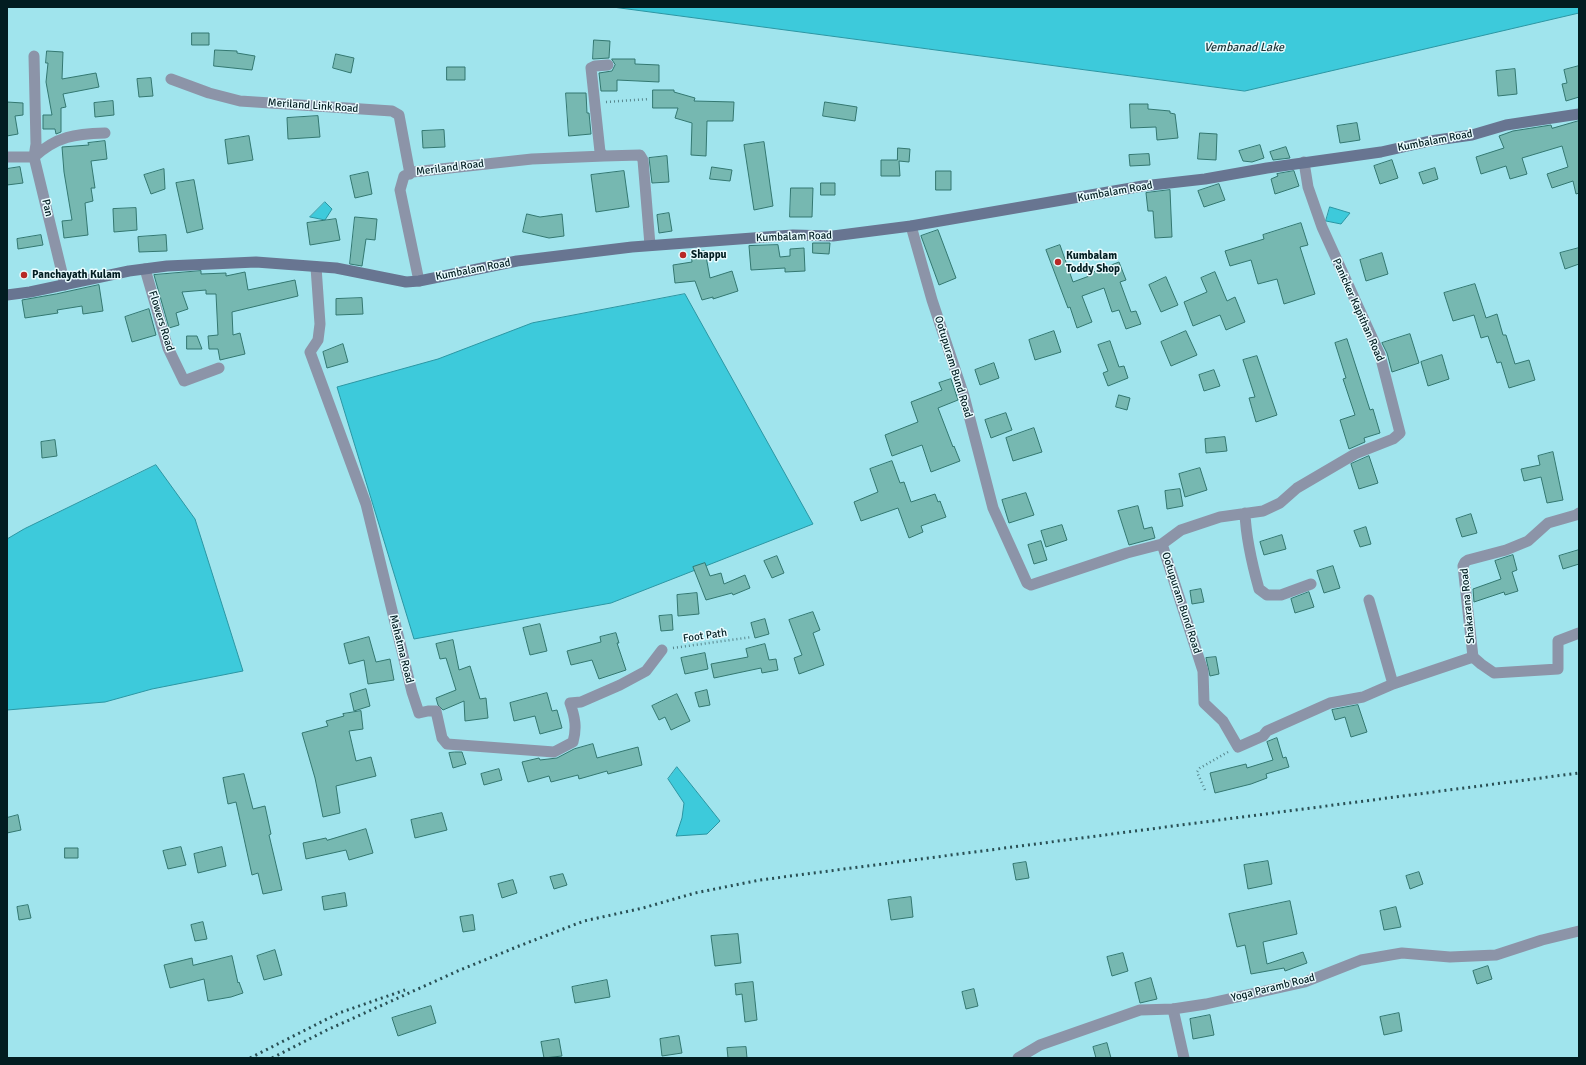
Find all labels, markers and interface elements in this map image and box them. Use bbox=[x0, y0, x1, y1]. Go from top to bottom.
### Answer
water label: Vembanad Lake bbox=[1204, 41, 1284, 55]
street label: Meriland Link Road bbox=[267, 96, 359, 116]
street label: Kumbalam Road bbox=[1396, 127, 1474, 155]
street label: Meriland Road bbox=[415, 157, 485, 179]
street label: Kumbalam Road bbox=[1076, 179, 1154, 205]
street label: Pan bbox=[39, 198, 55, 218]
street label: Kumbalam Road bbox=[756, 229, 832, 245]
place label: Shappu bbox=[691, 248, 727, 262]
place label: Kumbalam Toddy Shop bbox=[1066, 249, 1120, 275]
marker: Shappu bbox=[678, 250, 688, 260]
street label: Kumbalam Road bbox=[434, 256, 512, 284]
street label: Panicker Kapithan Road bbox=[1329, 256, 1387, 364]
marker: Kumbalam Toddy Shop bbox=[1053, 257, 1063, 267]
place label: Panchayath Kulam bbox=[32, 268, 121, 282]
marker: Panchayath Kulam bbox=[19, 270, 29, 280]
street label: Flowers Road bbox=[146, 289, 176, 353]
street label: Ootupuram Bund Road bbox=[931, 314, 975, 420]
street label: Ootupuram Bund Road bbox=[1158, 551, 1204, 655]
street label: Shakarana Road bbox=[1458, 568, 1478, 644]
street label: Mahatma Road bbox=[386, 613, 416, 685]
street label: Foot Path bbox=[682, 626, 728, 646]
street label: Yoga Paramb Road bbox=[1230, 971, 1316, 1005]

